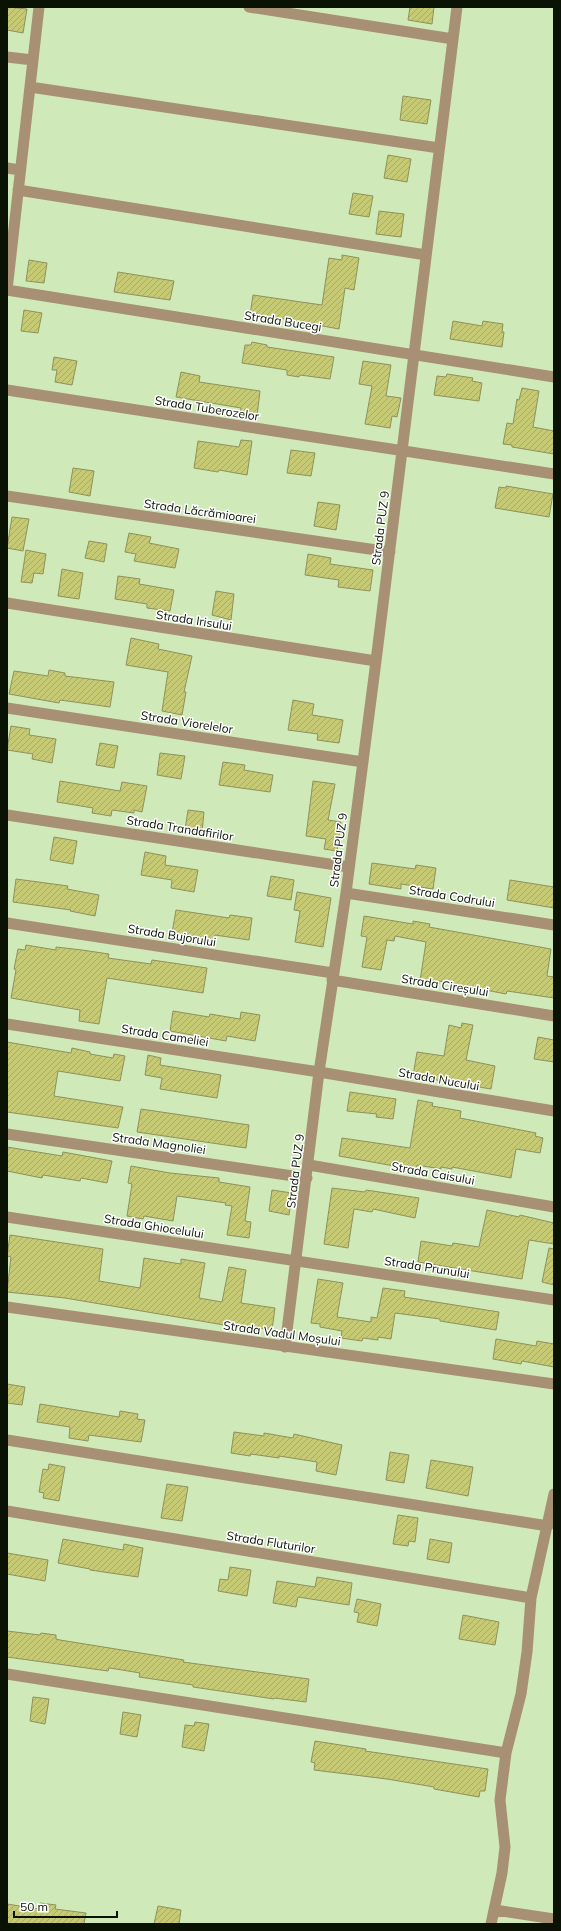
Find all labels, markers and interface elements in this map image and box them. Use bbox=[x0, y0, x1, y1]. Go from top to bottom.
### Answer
street label: Strada Bucegi bbox=[243, 307, 323, 335]
street label: Strada Tuberozelor bbox=[154, 392, 261, 424]
street label: Strada PUZ 9 bbox=[368, 490, 392, 566]
street label: Strada Lăcrămioarei bbox=[143, 496, 257, 526]
street label: Strada Irisului bbox=[155, 607, 233, 633]
street label: Strada Viorelelor bbox=[140, 707, 235, 737]
street label: Strada Trandafirilor bbox=[125, 812, 235, 844]
street label: Strada PUZ 9 bbox=[326, 812, 350, 888]
street label: Strada Codrului bbox=[408, 882, 496, 910]
street label: Strada Bujorului bbox=[127, 921, 217, 949]
street label: Strada Cireșului bbox=[400, 971, 490, 1000]
street label: Strada Cameliei bbox=[120, 1021, 210, 1049]
street label: Strada Nucului bbox=[397, 1064, 481, 1094]
street label: Strada Magnoliei bbox=[111, 1129, 207, 1157]
street label: Strada PUZ 9 bbox=[283, 1133, 307, 1209]
street label: Strada Caisului bbox=[390, 1158, 476, 1188]
street label: Strada Ghiocelului bbox=[103, 1211, 205, 1241]
street label: Strada Prunului bbox=[383, 1253, 471, 1281]
street label: Strada Vadul Moșului bbox=[222, 1317, 342, 1350]
street label: Strada Fluturilor bbox=[226, 1528, 317, 1557]
scale bar bbox=[14, 1893, 117, 1919]
text: 50 m bbox=[20, 1899, 48, 1914]

